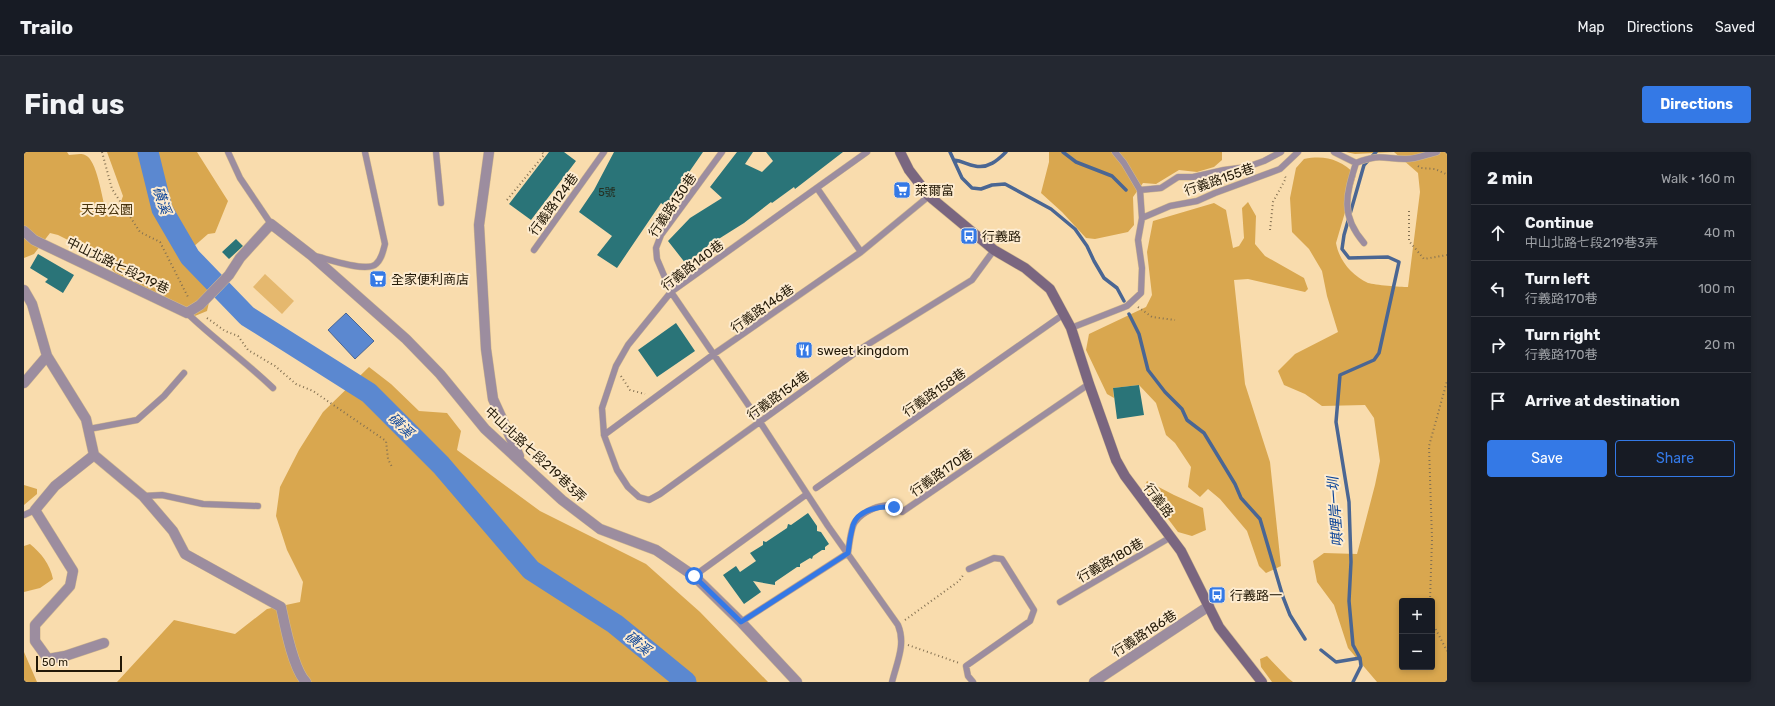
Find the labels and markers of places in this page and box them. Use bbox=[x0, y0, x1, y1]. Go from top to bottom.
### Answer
supermarket icon: 萊爾富 bbox=[892, 180, 912, 200]
place label: 萊爾富 bbox=[915, 183, 954, 198]
bus stop icon: 行義路 bbox=[959, 226, 979, 246]
place label: 行義路 bbox=[982, 229, 1021, 244]
supermarket icon: 全家便利商店 bbox=[368, 269, 388, 289]
place label: 全家便利商店 bbox=[391, 272, 469, 287]
restaurant icon: sweet kingdom bbox=[794, 340, 814, 360]
place label: sweet kingdom bbox=[817, 343, 909, 359]
bus stop icon: 行義路一 bbox=[1207, 585, 1227, 605]
place label: 行義路一 bbox=[1230, 588, 1282, 603]

